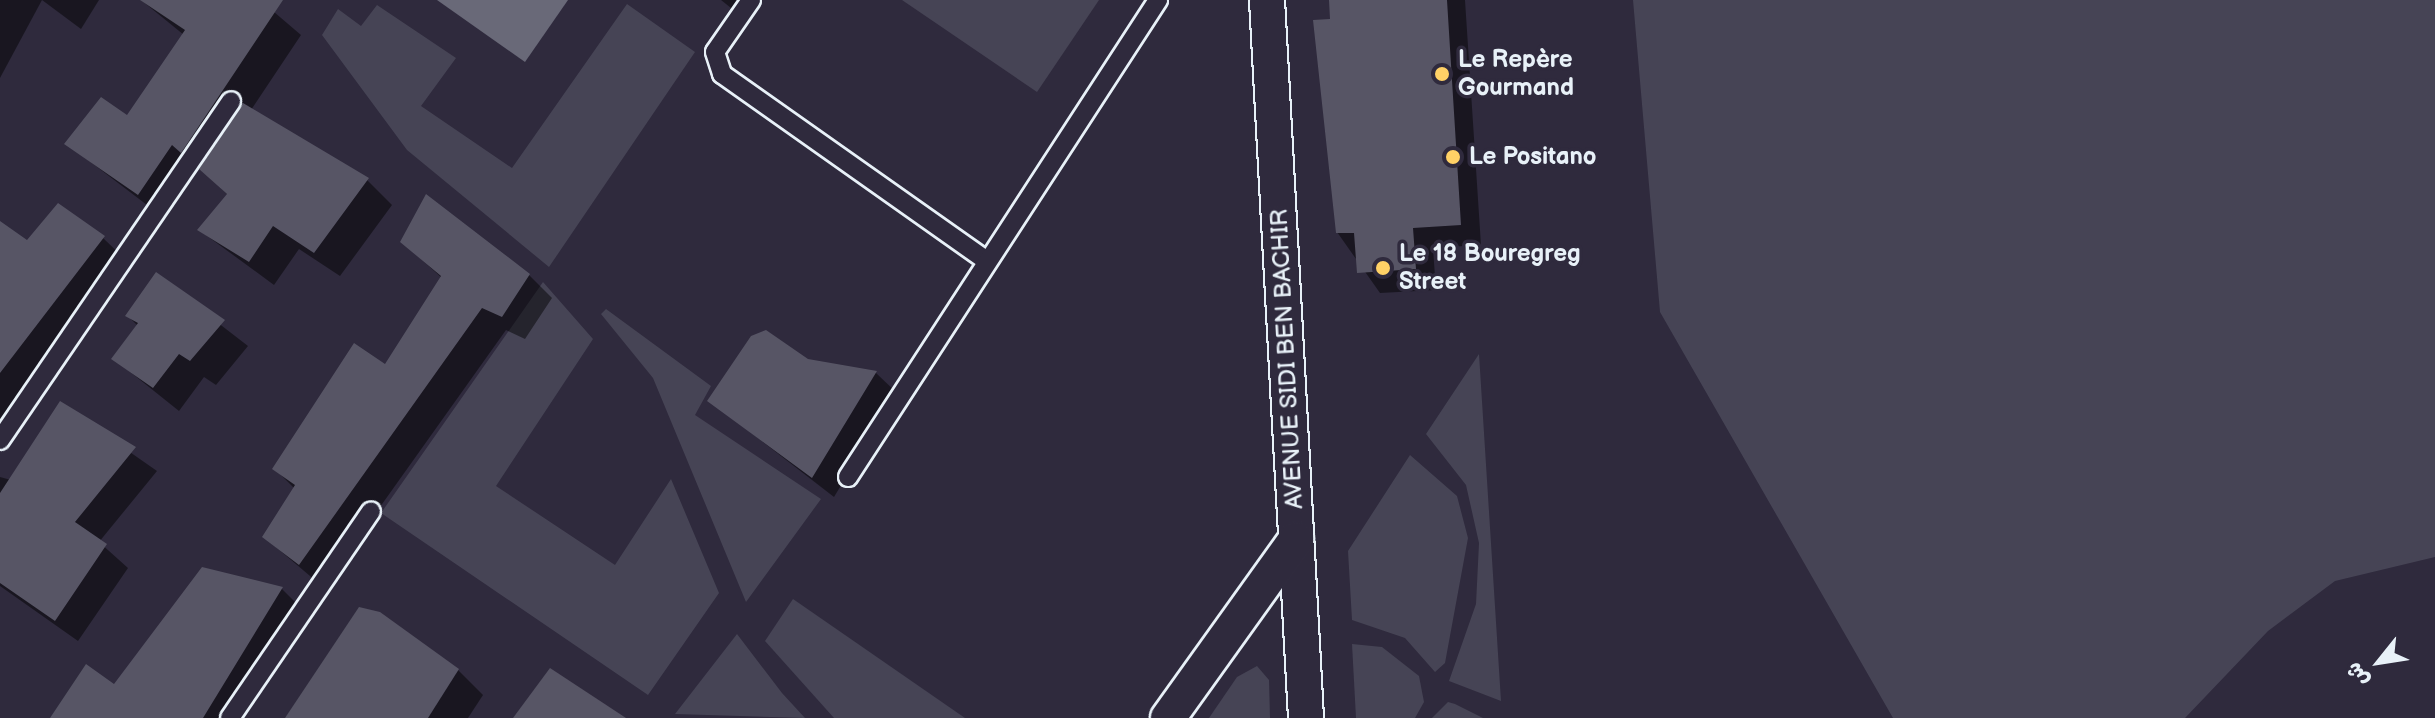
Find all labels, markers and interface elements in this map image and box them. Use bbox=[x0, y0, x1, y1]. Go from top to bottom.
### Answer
place label: Le Repère Gourmand bbox=[1458, 46, 1574, 102]
marker: Le Repère Gourmand bbox=[1433, 65, 1451, 83]
place label: Le Positano bbox=[1469, 143, 1597, 171]
marker: Le Positano bbox=[1444, 148, 1462, 166]
street label: AVENUE SIDI BEN BACHIR bbox=[1265, 208, 1309, 510]
place label: Le 18 Bouregreg Street bbox=[1399, 240, 1581, 296]
marker: Le 18 Bouregreg Street bbox=[1374, 259, 1392, 277]
north arrow bbox=[2339, 622, 2419, 702]
text: ش bbox=[2340, 657, 2376, 691]

